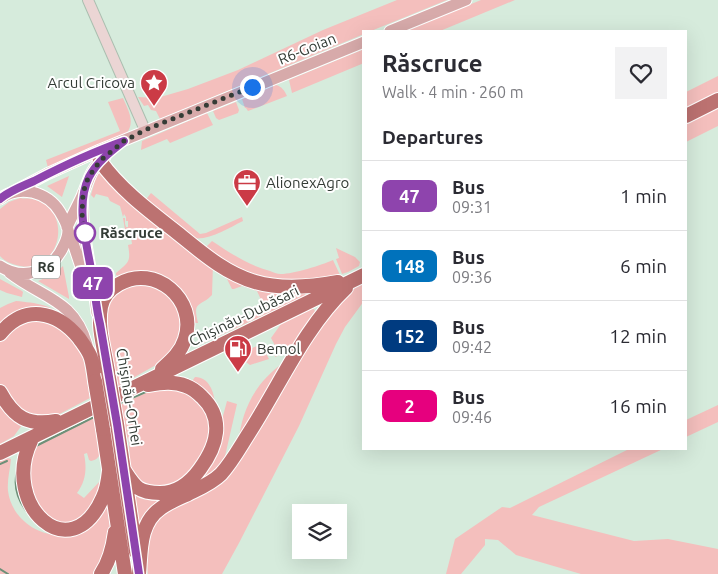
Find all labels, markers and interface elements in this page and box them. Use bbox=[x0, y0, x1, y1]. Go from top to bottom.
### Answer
street label: R6-Goian bbox=[275, 29, 338, 68]
button: heart bbox=[615, 47, 667, 99]
text: Răscruce bbox=[382, 50, 482, 77]
place icon: Arcul Cricova bbox=[139, 68, 169, 107]
place label: Arcul Cricova bbox=[47, 74, 135, 91]
your location bbox=[240, 75, 265, 100]
text: Walk · 4 min · 260 m bbox=[382, 83, 524, 101]
text: Departures bbox=[382, 126, 483, 148]
office icon: AlionexAgro bbox=[232, 168, 262, 207]
place label: AlionexAgro bbox=[266, 174, 349, 191]
text: Bus bbox=[452, 176, 485, 198]
text: 1 min bbox=[620, 185, 667, 207]
text: 47 bbox=[399, 186, 420, 206]
text: 09:31 bbox=[452, 198, 492, 216]
marker: Răscruce bbox=[74, 222, 96, 244]
place label: Răscruce bbox=[100, 224, 163, 241]
text: Bus bbox=[452, 246, 485, 268]
text: 6 min bbox=[620, 255, 667, 277]
road number: R6 bbox=[32, 256, 60, 278]
text: 148 bbox=[394, 256, 425, 276]
line badge: 47 bbox=[70, 267, 116, 299]
text: 09:36 bbox=[452, 268, 492, 286]
text: 47 bbox=[83, 273, 103, 293]
street label: Chișinău-Dubăsari bbox=[186, 282, 301, 349]
text: Bus bbox=[452, 316, 485, 338]
text: 12 min bbox=[609, 325, 667, 347]
text: 152 bbox=[394, 326, 425, 346]
fuel station icon: Bemol bbox=[223, 334, 253, 373]
text: 09:42 bbox=[452, 338, 492, 356]
place label: Bemol bbox=[257, 340, 301, 357]
street label: Chișinău-Orhei bbox=[113, 347, 146, 447]
text: Bus bbox=[452, 386, 485, 408]
text: 16 min bbox=[609, 395, 667, 417]
text: 2 bbox=[404, 396, 415, 416]
text: 09:46 bbox=[452, 408, 492, 426]
map controls bbox=[292, 504, 347, 559]
button: layers bbox=[292, 504, 347, 559]

